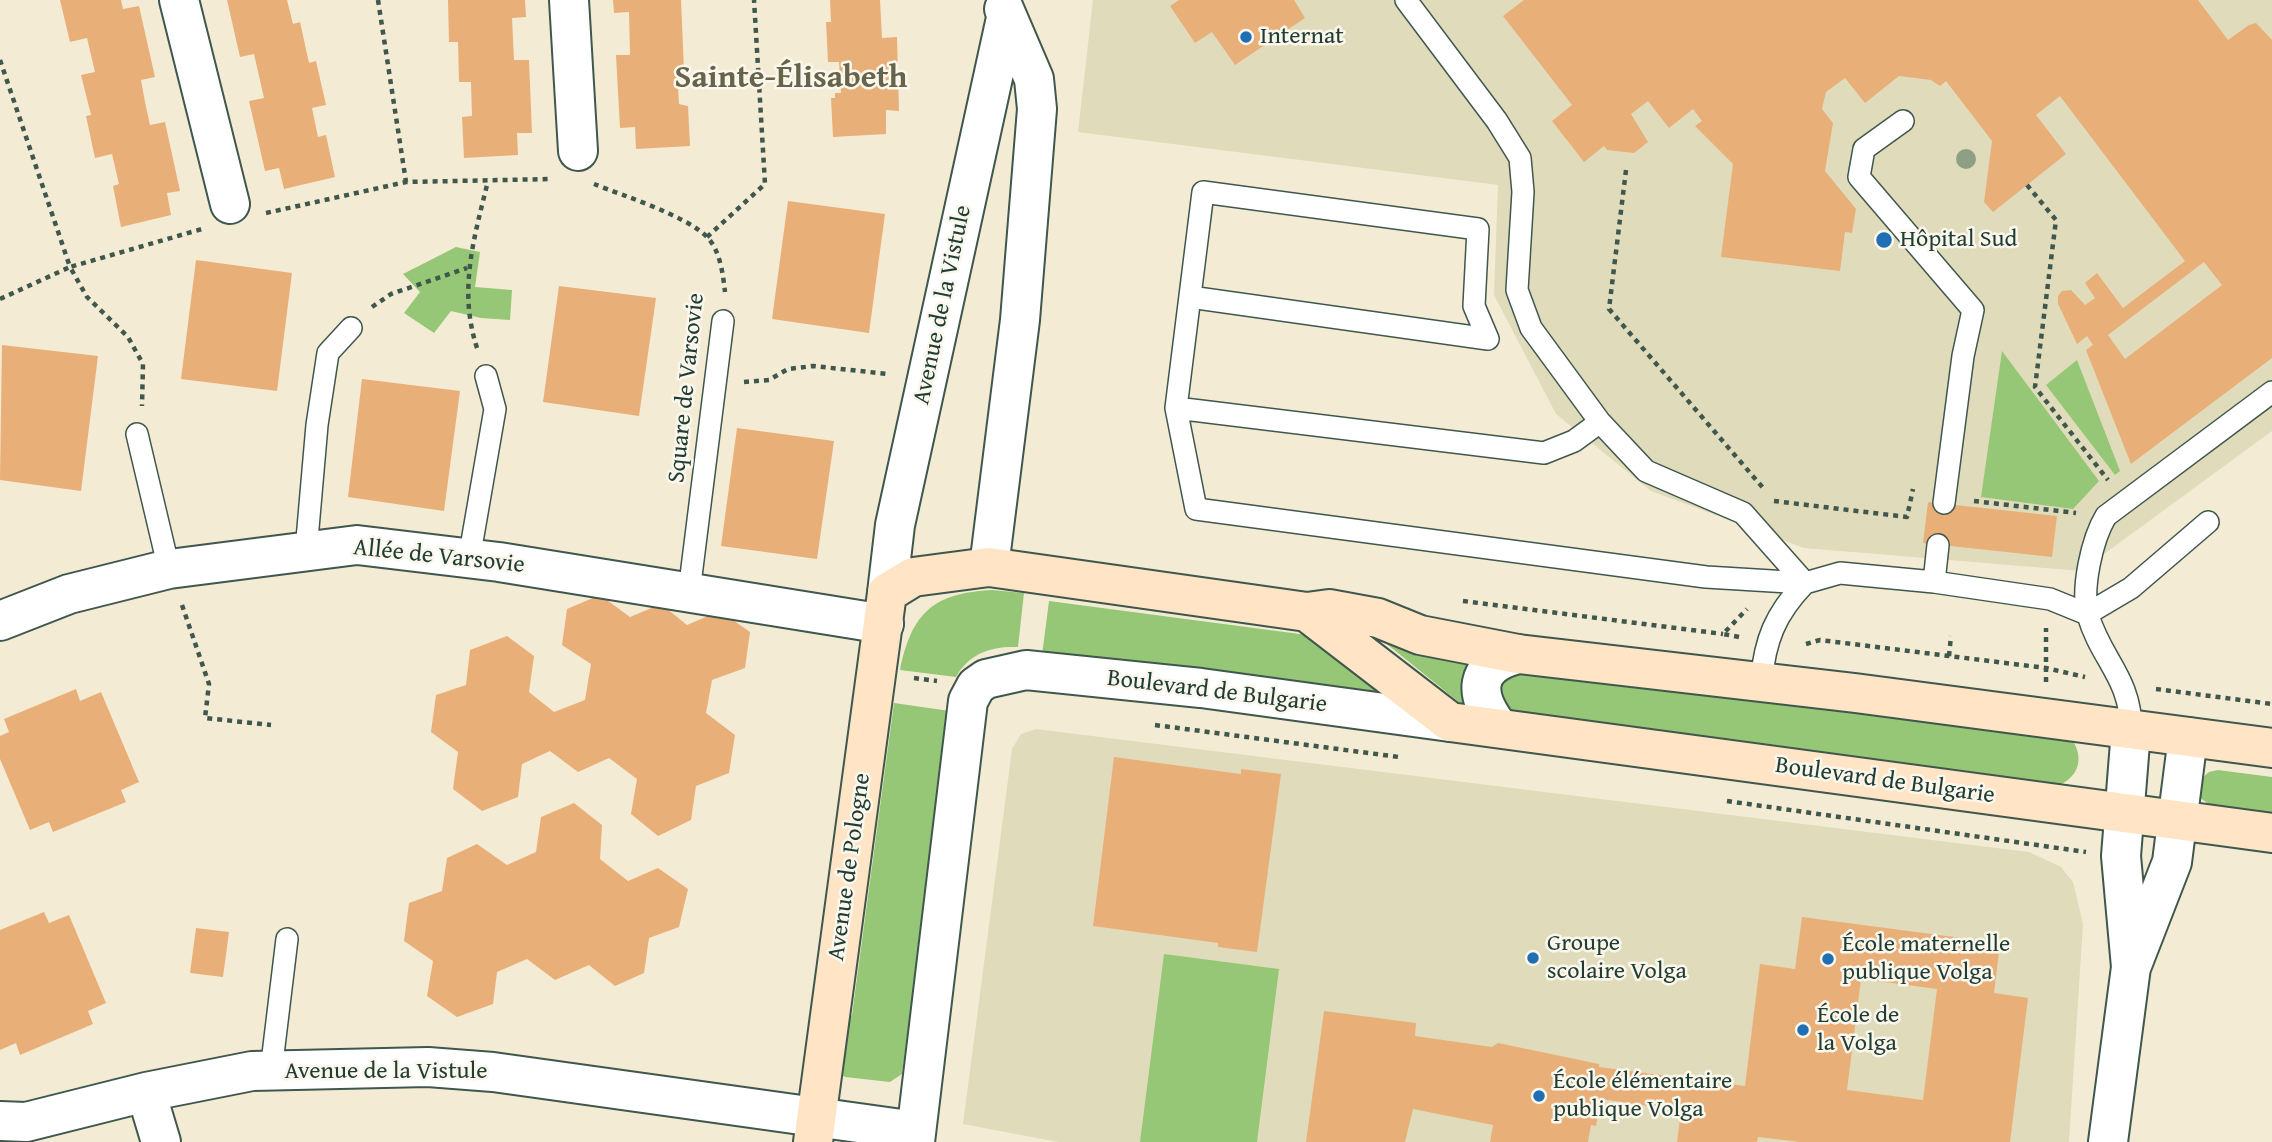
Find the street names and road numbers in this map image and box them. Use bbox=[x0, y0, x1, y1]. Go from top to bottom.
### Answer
street label: Avenue de la Vistule bbox=[908, 203, 978, 407]
street label: Square de Varsovie bbox=[663, 292, 711, 484]
street label: Allée de Varsovie bbox=[352, 534, 526, 580]
street label: Boulevard de Bulgarie bbox=[1105, 664, 1329, 720]
street label: Boulevard de Bulgarie bbox=[1773, 751, 1997, 811]
street label: Avenue de Pologne bbox=[823, 771, 877, 963]
street label: Avenue de la Vistule bbox=[284, 1058, 488, 1086]

